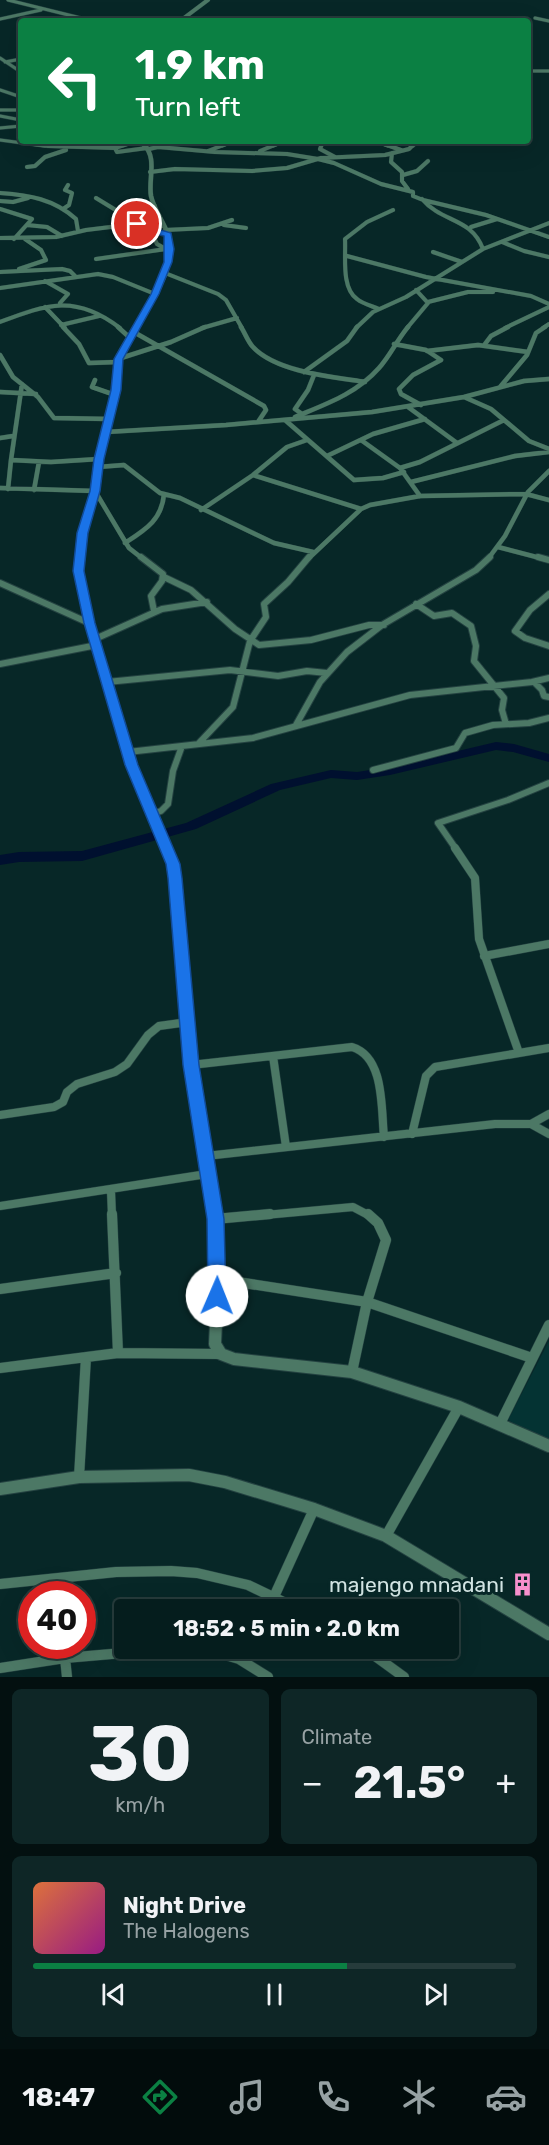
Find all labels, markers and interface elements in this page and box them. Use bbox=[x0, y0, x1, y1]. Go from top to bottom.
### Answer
text: 1.9 km bbox=[135, 40, 265, 90]
icon: left bbox=[36, 42, 114, 120]
text: Turn left bbox=[135, 91, 240, 123]
pin bbox=[111, 198, 162, 249]
icon: arrive bbox=[120, 207, 153, 240]
position arrow bbox=[185, 1264, 249, 1328]
place label: majengo mnadani bbox=[329, 1572, 504, 1597]
building icon: majengo mnadani bbox=[509, 1572, 535, 1598]
speed limit sign: 40 bbox=[18, 1581, 96, 1659]
text: 18:52 · 5 min · 2.0 km bbox=[173, 1615, 400, 1642]
text: 30 bbox=[88, 1707, 192, 1800]
text: Climate bbox=[302, 1725, 372, 1749]
text: 21.5° bbox=[353, 1756, 465, 1809]
text: − bbox=[302, 1763, 323, 1802]
text: + bbox=[495, 1763, 516, 1802]
text: km/h bbox=[115, 1793, 165, 1817]
text: Night Drive bbox=[123, 1892, 246, 1919]
text: The Halogens bbox=[123, 1919, 250, 1943]
icon: previous bbox=[97, 1978, 130, 2011]
icon: pause bbox=[258, 1978, 291, 2011]
icon: next bbox=[419, 1978, 452, 2011]
icon: directions bbox=[139, 2076, 181, 2118]
icon: music bbox=[226, 2076, 268, 2118]
icon: phone bbox=[312, 2076, 354, 2118]
icon: climate bbox=[398, 2076, 440, 2118]
icon: car bbox=[485, 2076, 527, 2118]
text: 18:47 bbox=[22, 2081, 95, 2113]

